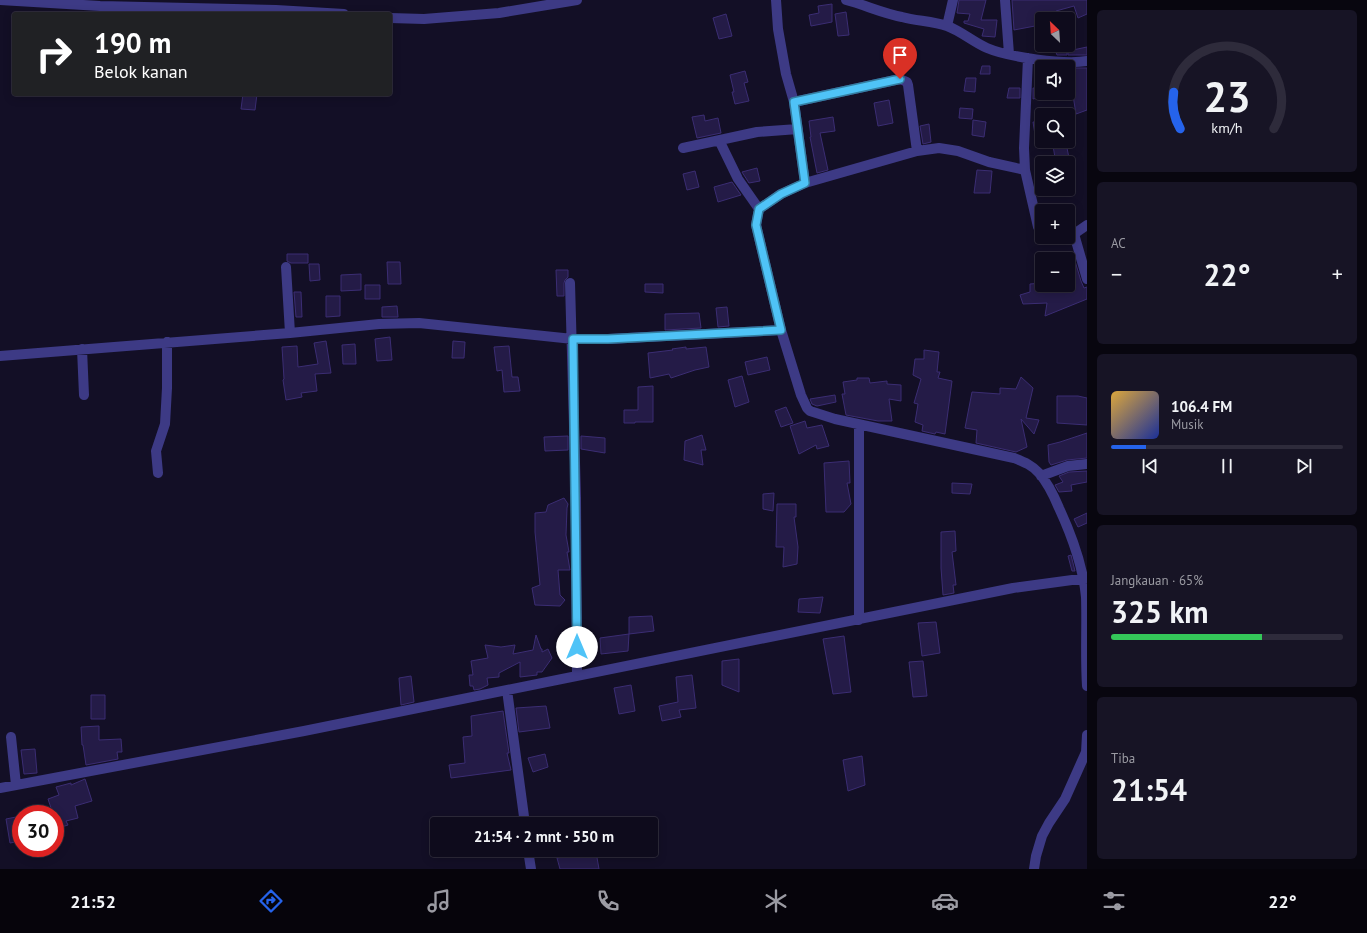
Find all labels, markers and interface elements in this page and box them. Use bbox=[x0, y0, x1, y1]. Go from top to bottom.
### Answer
north arrow bbox=[1035, 12, 1075, 52]
map controls bbox=[1035, 12, 1075, 292]
text: 190 m bbox=[94, 24, 171, 61]
icon: right bbox=[28, 28, 80, 80]
pin bbox=[883, 38, 917, 79]
icon: arrive bbox=[889, 44, 911, 66]
text: Belok kanan bbox=[94, 60, 188, 83]
button: sound bbox=[1035, 60, 1075, 100]
text: 23 bbox=[1203, 70, 1251, 123]
button: search bbox=[1035, 108, 1075, 148]
text: km/h bbox=[1211, 117, 1243, 136]
button: layers bbox=[1035, 156, 1075, 196]
button: + bbox=[1035, 204, 1075, 244]
text: AC bbox=[1111, 235, 1126, 252]
button: − bbox=[1035, 252, 1075, 292]
text: 22° bbox=[1203, 255, 1251, 294]
text: − bbox=[1111, 260, 1122, 288]
text: + bbox=[1332, 260, 1343, 288]
text: 106.4 FM bbox=[1171, 397, 1232, 416]
text: Musik bbox=[1171, 416, 1203, 433]
icon: previous bbox=[1139, 455, 1161, 477]
icon: pause bbox=[1216, 455, 1238, 477]
icon: next bbox=[1293, 455, 1315, 477]
text: Jangkauan · 65% bbox=[1111, 572, 1203, 589]
text: 325 km bbox=[1111, 592, 1209, 631]
position arrow bbox=[556, 626, 598, 668]
text: Tiba bbox=[1111, 750, 1135, 767]
text: 21:54 bbox=[1111, 770, 1187, 809]
speed limit sign: 30 bbox=[12, 805, 64, 857]
text: 21:54 · 2 mnt · 550 m bbox=[474, 827, 614, 846]
icon: directions bbox=[257, 887, 285, 915]
icon: music bbox=[425, 887, 453, 915]
icon: phone bbox=[594, 887, 622, 915]
icon: climate bbox=[762, 887, 790, 915]
icon: car bbox=[931, 887, 959, 915]
icon: filters bbox=[1100, 887, 1128, 915]
text: 21:52 bbox=[70, 890, 116, 913]
text: 22° bbox=[1268, 890, 1297, 913]

